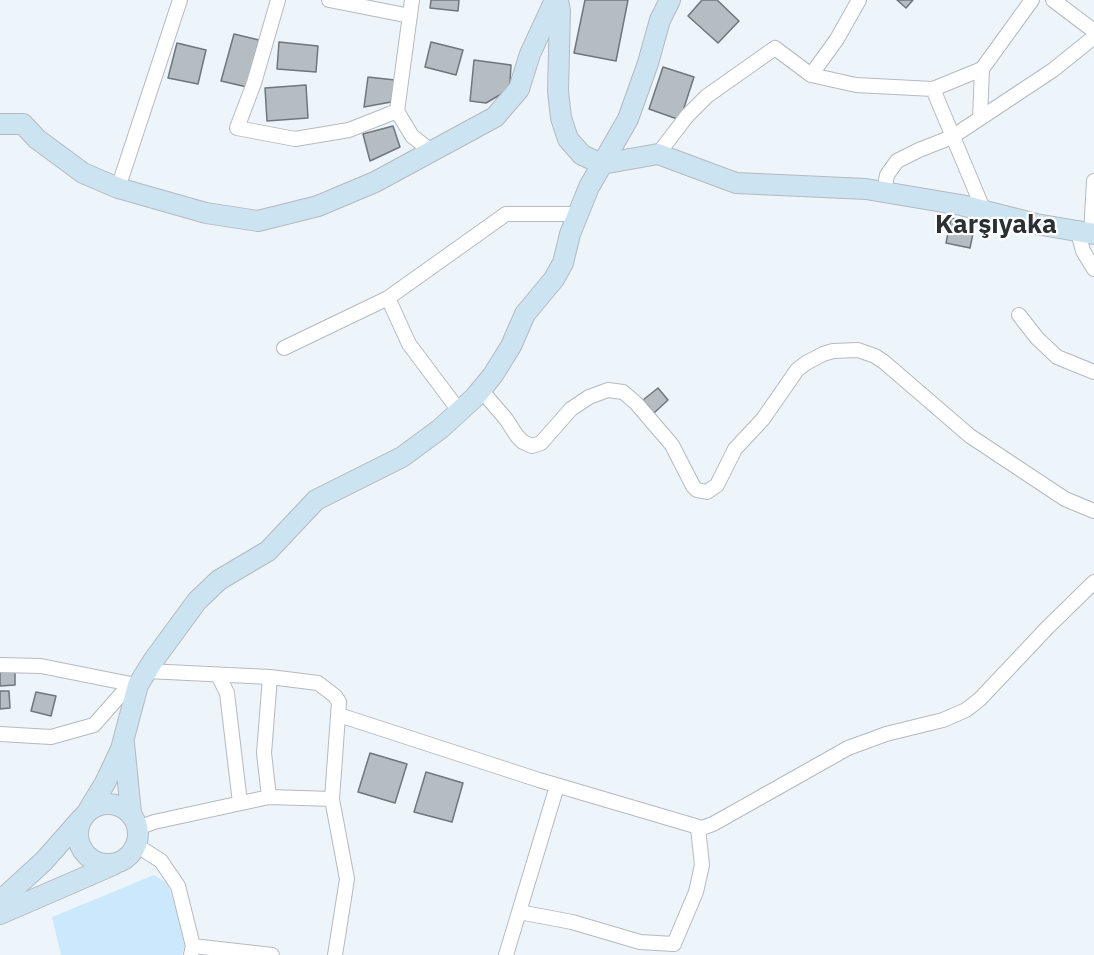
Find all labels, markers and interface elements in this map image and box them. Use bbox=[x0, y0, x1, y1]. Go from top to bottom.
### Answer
district label: Karşıyaka bbox=[935, 209, 1057, 241]

